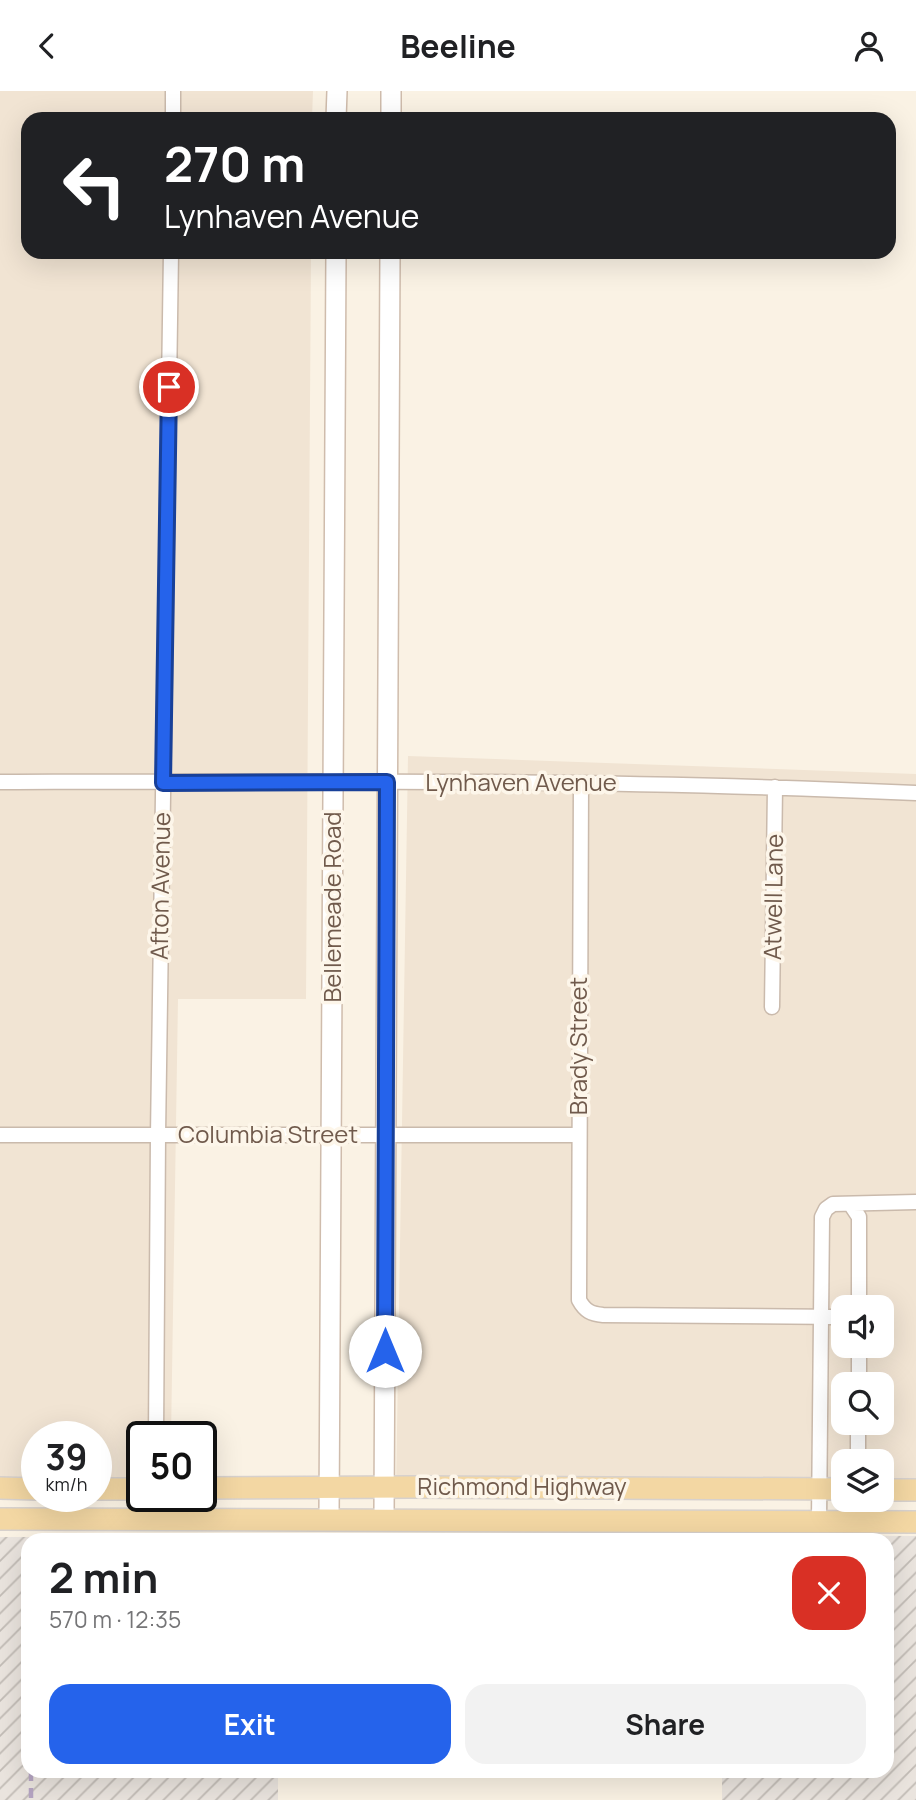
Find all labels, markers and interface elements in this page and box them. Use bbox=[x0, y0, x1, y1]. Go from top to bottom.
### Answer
text: Beeline bbox=[400, 24, 516, 68]
icon: back bbox=[28, 27, 66, 65]
icon: person bbox=[850, 27, 888, 65]
text: 270 m bbox=[164, 130, 305, 197]
icon: left bbox=[49, 140, 140, 231]
text: Lynhaven Avenue bbox=[164, 194, 420, 238]
pin bbox=[139, 357, 199, 417]
icon: arrive bbox=[150, 368, 188, 406]
street label: Lynhaven Avenue bbox=[425, 765, 617, 798]
street label: Afton Avenue bbox=[142, 812, 177, 960]
street label: Bellemeade Road bbox=[315, 812, 348, 1002]
street label: Atwell Lane bbox=[755, 834, 790, 960]
street label: Brady Street bbox=[561, 977, 594, 1115]
street label: Columbia Street bbox=[178, 1117, 358, 1150]
map controls bbox=[831, 1295, 894, 1512]
button: sound bbox=[831, 1295, 894, 1358]
position arrow bbox=[348, 1314, 422, 1388]
button: search bbox=[831, 1372, 894, 1435]
speed limit sign: 50 bbox=[126, 1421, 217, 1512]
text: 39 bbox=[45, 1433, 88, 1481]
button: layers bbox=[831, 1449, 894, 1512]
street label: Richmond Highway bbox=[417, 1469, 627, 1502]
text: km/h bbox=[46, 1472, 87, 1496]
text: 2 min bbox=[49, 1548, 158, 1606]
button: close bbox=[792, 1556, 866, 1630]
text: 570 m · 12:35 bbox=[49, 1603, 181, 1635]
button: Exit bbox=[49, 1684, 451, 1764]
button: Share bbox=[465, 1684, 866, 1764]

